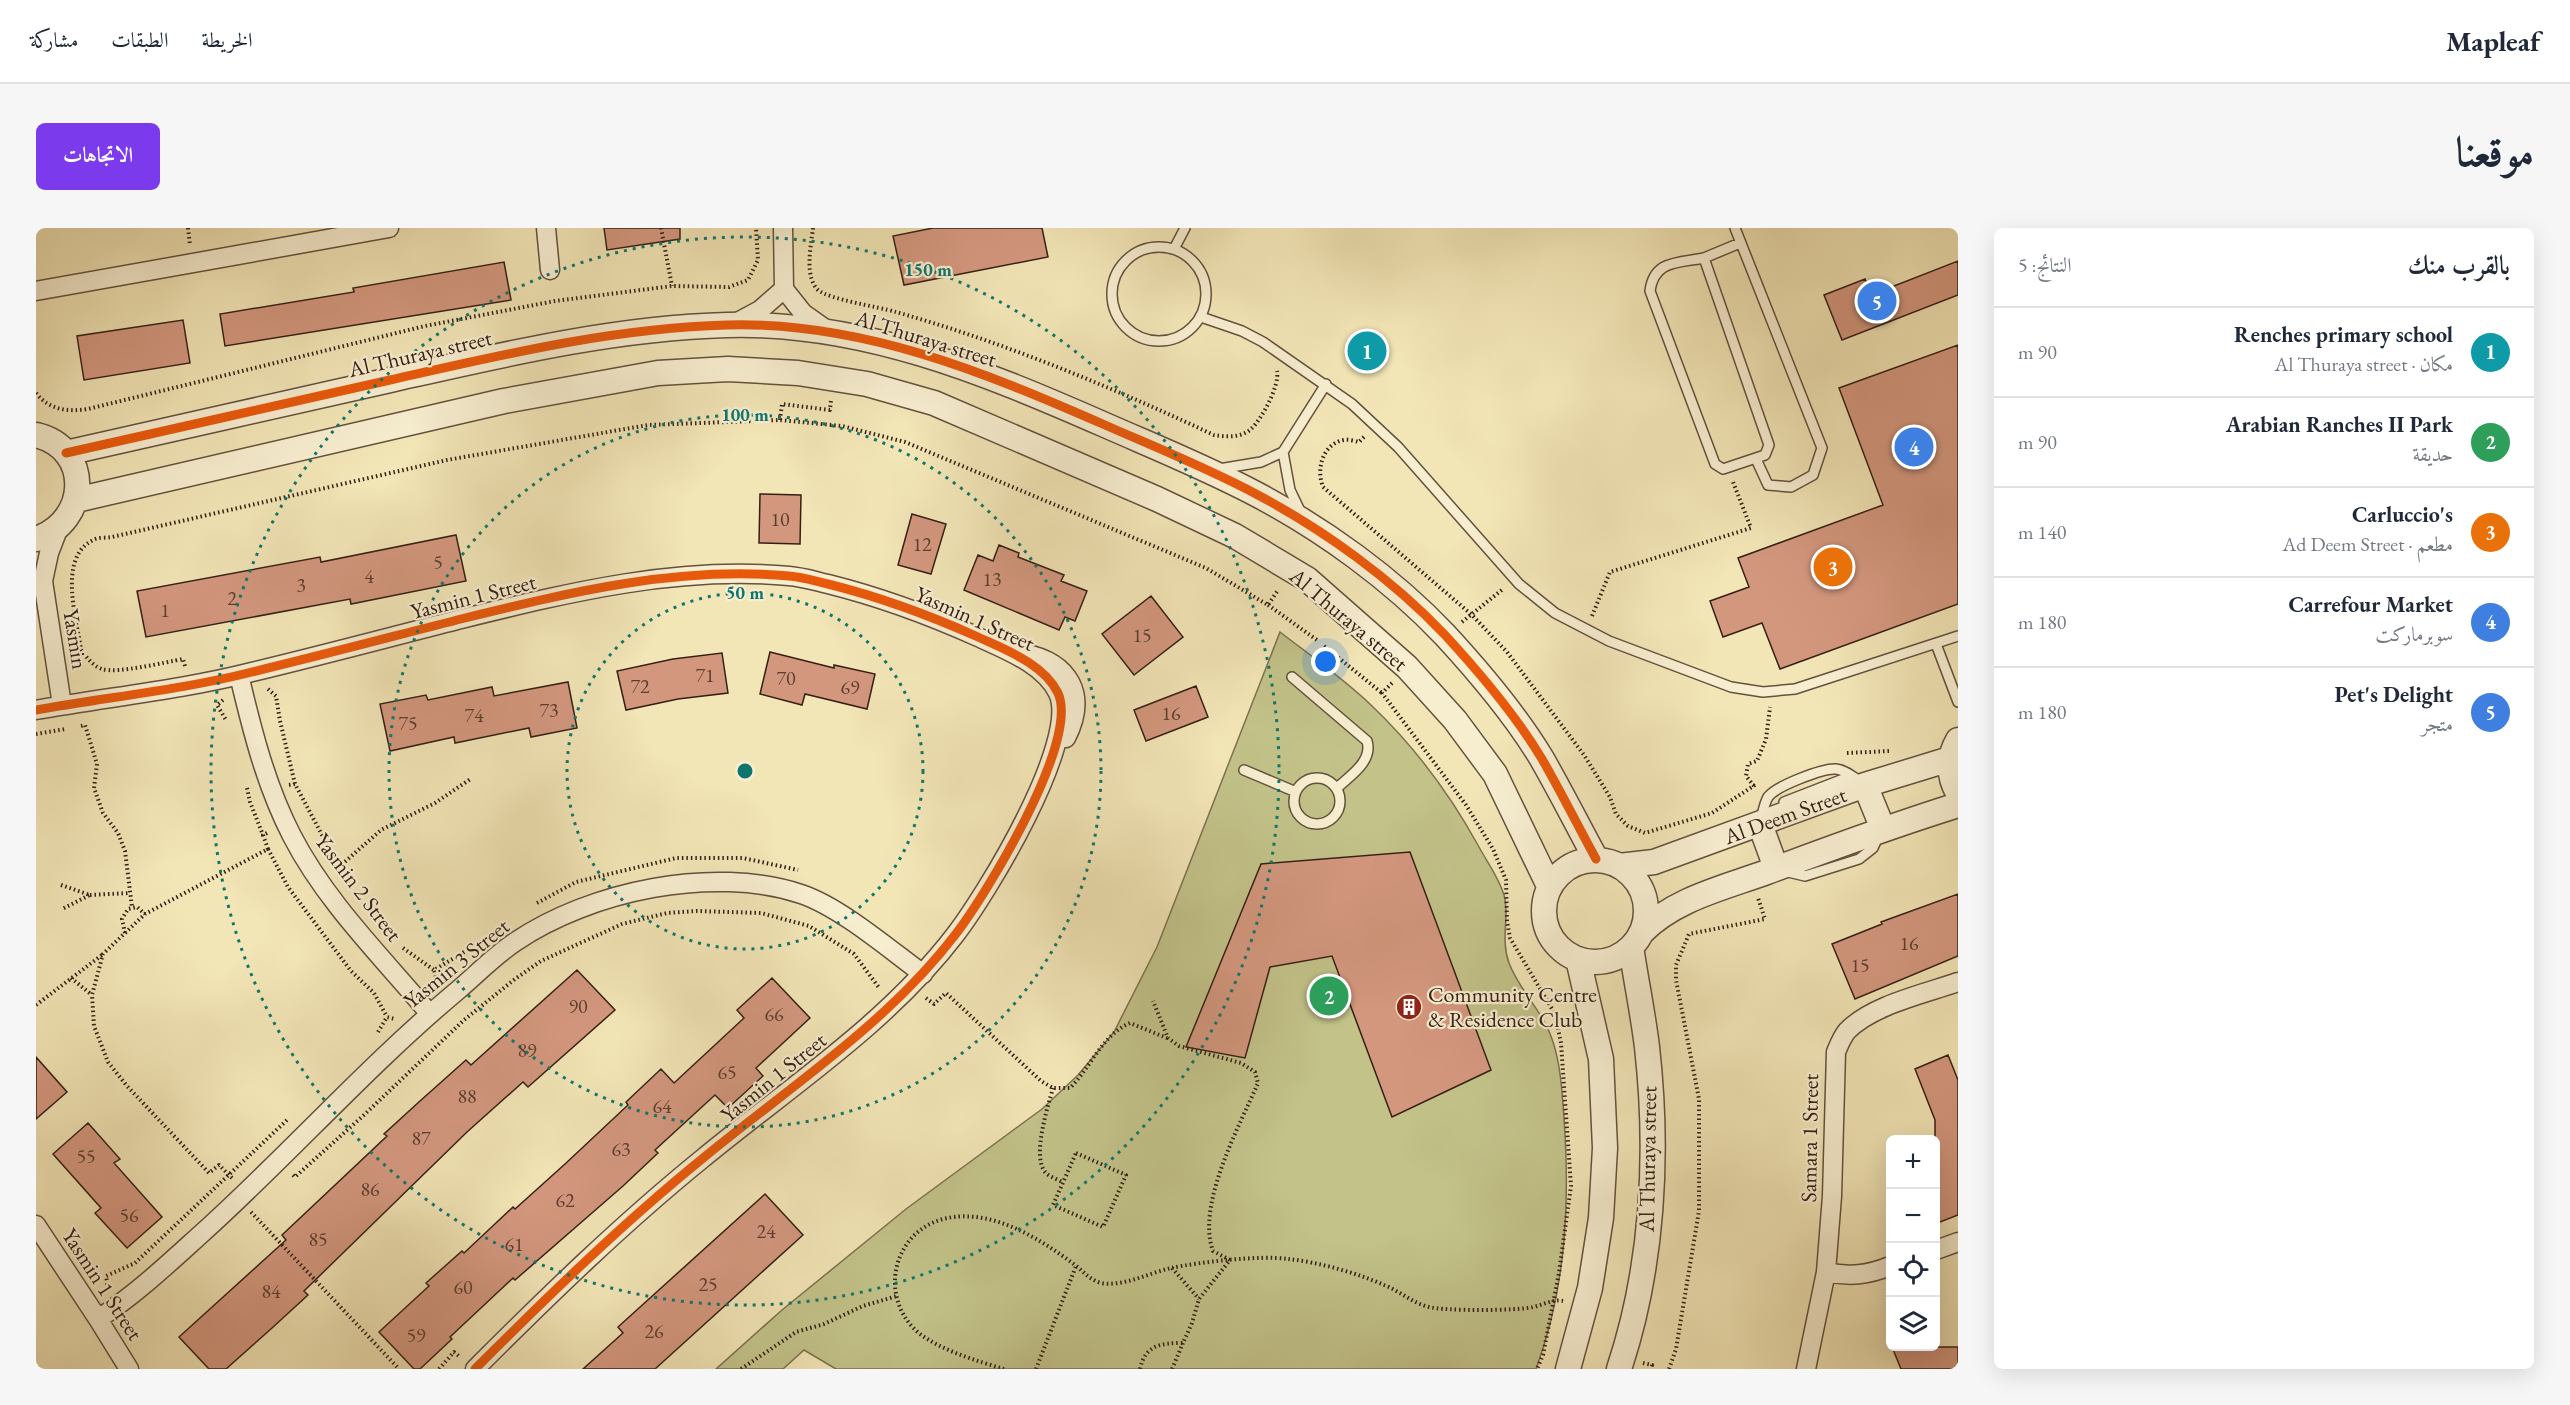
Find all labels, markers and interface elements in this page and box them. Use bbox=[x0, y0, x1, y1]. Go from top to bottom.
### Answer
text: Mapleaf bbox=[2446, 23, 2540, 59]
text: مشاركة bbox=[30, 26, 78, 53]
text: الطبقات bbox=[111, 26, 168, 53]
text: الخريطة bbox=[201, 26, 253, 53]
button: الاتجاهات bbox=[36, 123, 160, 190]
text: موقعنا bbox=[2456, 124, 2534, 179]
text: بالقرب منك bbox=[2408, 248, 2510, 282]
text: النتائج: 5 bbox=[2018, 252, 2072, 278]
text: 150 m bbox=[904, 258, 952, 281]
pin: 5 bbox=[1858, 278, 1896, 324]
street label: Al Thuraya street bbox=[851, 303, 1000, 374]
text: Renches primary school bbox=[2234, 320, 2453, 349]
street label: Al Thuraya street bbox=[345, 323, 495, 384]
pin: 1 bbox=[1348, 328, 1386, 374]
text: 90 m bbox=[2018, 339, 2057, 365]
text: 1 bbox=[2485, 339, 2496, 365]
text: مكان · Al Thuraya street bbox=[2275, 351, 2453, 377]
text: 100 m bbox=[721, 403, 769, 426]
text: Arabian Ranches II Park bbox=[2226, 410, 2453, 439]
pin: 4 bbox=[1894, 424, 1934, 470]
text: 90 m bbox=[2018, 429, 2057, 455]
text: 2 bbox=[2485, 429, 2496, 455]
text: حديقة bbox=[2413, 441, 2453, 467]
text: Carluccio's bbox=[2352, 500, 2453, 529]
house number: 10 bbox=[770, 506, 790, 532]
text: 140 m bbox=[2018, 519, 2066, 545]
text: 3 bbox=[2485, 519, 2496, 545]
house number: 12 bbox=[912, 531, 932, 557]
text: مطعم · Ad Deem Street bbox=[2282, 531, 2453, 557]
pin: 3 bbox=[1814, 544, 1852, 590]
house number: 5 bbox=[433, 549, 443, 575]
street label: Al Thuraya street bbox=[1283, 561, 1414, 678]
house number: 4 bbox=[364, 563, 374, 589]
house number: 13 bbox=[982, 566, 1002, 592]
street label: Yasmin 1 Street bbox=[407, 567, 539, 626]
house number: 3 bbox=[296, 572, 306, 598]
street label: Yasmin 1 Street bbox=[910, 579, 1039, 658]
text: 50 m bbox=[726, 581, 764, 604]
house number: 2 bbox=[227, 585, 237, 611]
text: Carrefour Market bbox=[2289, 590, 2453, 619]
house number: 1 bbox=[160, 597, 170, 623]
street label: Yasmin bbox=[56, 607, 95, 672]
text: 180 m bbox=[2018, 609, 2066, 635]
text: 4 bbox=[2485, 609, 2496, 635]
text: سوبرماركت bbox=[2375, 621, 2453, 647]
house number: 15 bbox=[1132, 622, 1152, 648]
your location bbox=[1311, 647, 1340, 676]
house number: 71 bbox=[695, 662, 715, 688]
house number: 70 bbox=[776, 665, 796, 691]
house number: 72 bbox=[630, 673, 650, 699]
house number: 69 bbox=[840, 674, 860, 700]
text: Pet's Delight bbox=[2335, 680, 2453, 709]
house number: 73 bbox=[539, 697, 559, 723]
text: 180 m bbox=[2018, 699, 2066, 725]
text: 5 bbox=[2485, 699, 2496, 725]
house number: 16 bbox=[1161, 700, 1181, 726]
house number: 74 bbox=[464, 702, 484, 728]
house number: 75 bbox=[398, 710, 418, 736]
text: متجر bbox=[2421, 711, 2453, 737]
centre of rings bbox=[735, 761, 755, 781]
street label: Al Deem Street bbox=[1719, 780, 1850, 851]
street label: Yasmin 2 Street bbox=[308, 827, 409, 947]
street label: Yasmin 3 Street bbox=[397, 912, 515, 1015]
house number: 16 bbox=[1899, 930, 1919, 956]
house number: 15 bbox=[1850, 952, 1870, 978]
pin: 2 bbox=[1310, 974, 1348, 1018]
place label: Community Centre & Residence Club bbox=[1428, 980, 1597, 1034]
building icon: Community Centre & Residence Club bbox=[1394, 992, 1424, 1022]
house number: 90 bbox=[568, 993, 588, 1019]
house number: 66 bbox=[764, 1001, 784, 1027]
street label: Yasmin 1 Street bbox=[714, 1026, 832, 1129]
house number: 89 bbox=[517, 1037, 537, 1063]
house number: 65 bbox=[717, 1059, 737, 1085]
street label: Samara 1 Street bbox=[1794, 1073, 1825, 1203]
house number: 88 bbox=[457, 1083, 477, 1109]
street label: Al Thuraya street bbox=[1632, 1086, 1663, 1233]
house number: 64 bbox=[652, 1093, 672, 1119]
house number: 87 bbox=[411, 1125, 431, 1151]
map controls bbox=[1886, 1135, 1940, 1351]
button: + bbox=[1886, 1135, 1940, 1189]
house number: 63 bbox=[611, 1136, 631, 1162]
house number: 55 bbox=[76, 1143, 96, 1169]
house number: 86 bbox=[360, 1176, 380, 1202]
house number: 62 bbox=[555, 1187, 575, 1213]
button: − bbox=[1886, 1189, 1940, 1243]
house number: 56 bbox=[119, 1202, 139, 1228]
house number: 24 bbox=[756, 1218, 776, 1244]
street label: Yasmin 1 Street bbox=[56, 1223, 150, 1346]
house number: 85 bbox=[308, 1226, 328, 1252]
house number: 61 bbox=[504, 1231, 524, 1257]
button: locate bbox=[1886, 1243, 1940, 1297]
house number: 25 bbox=[698, 1271, 718, 1297]
house number: 60 bbox=[453, 1274, 473, 1300]
house number: 84 bbox=[261, 1278, 281, 1304]
button: layers bbox=[1886, 1297, 1940, 1351]
house number: 26 bbox=[644, 1318, 664, 1344]
house number: 59 bbox=[406, 1322, 426, 1348]

